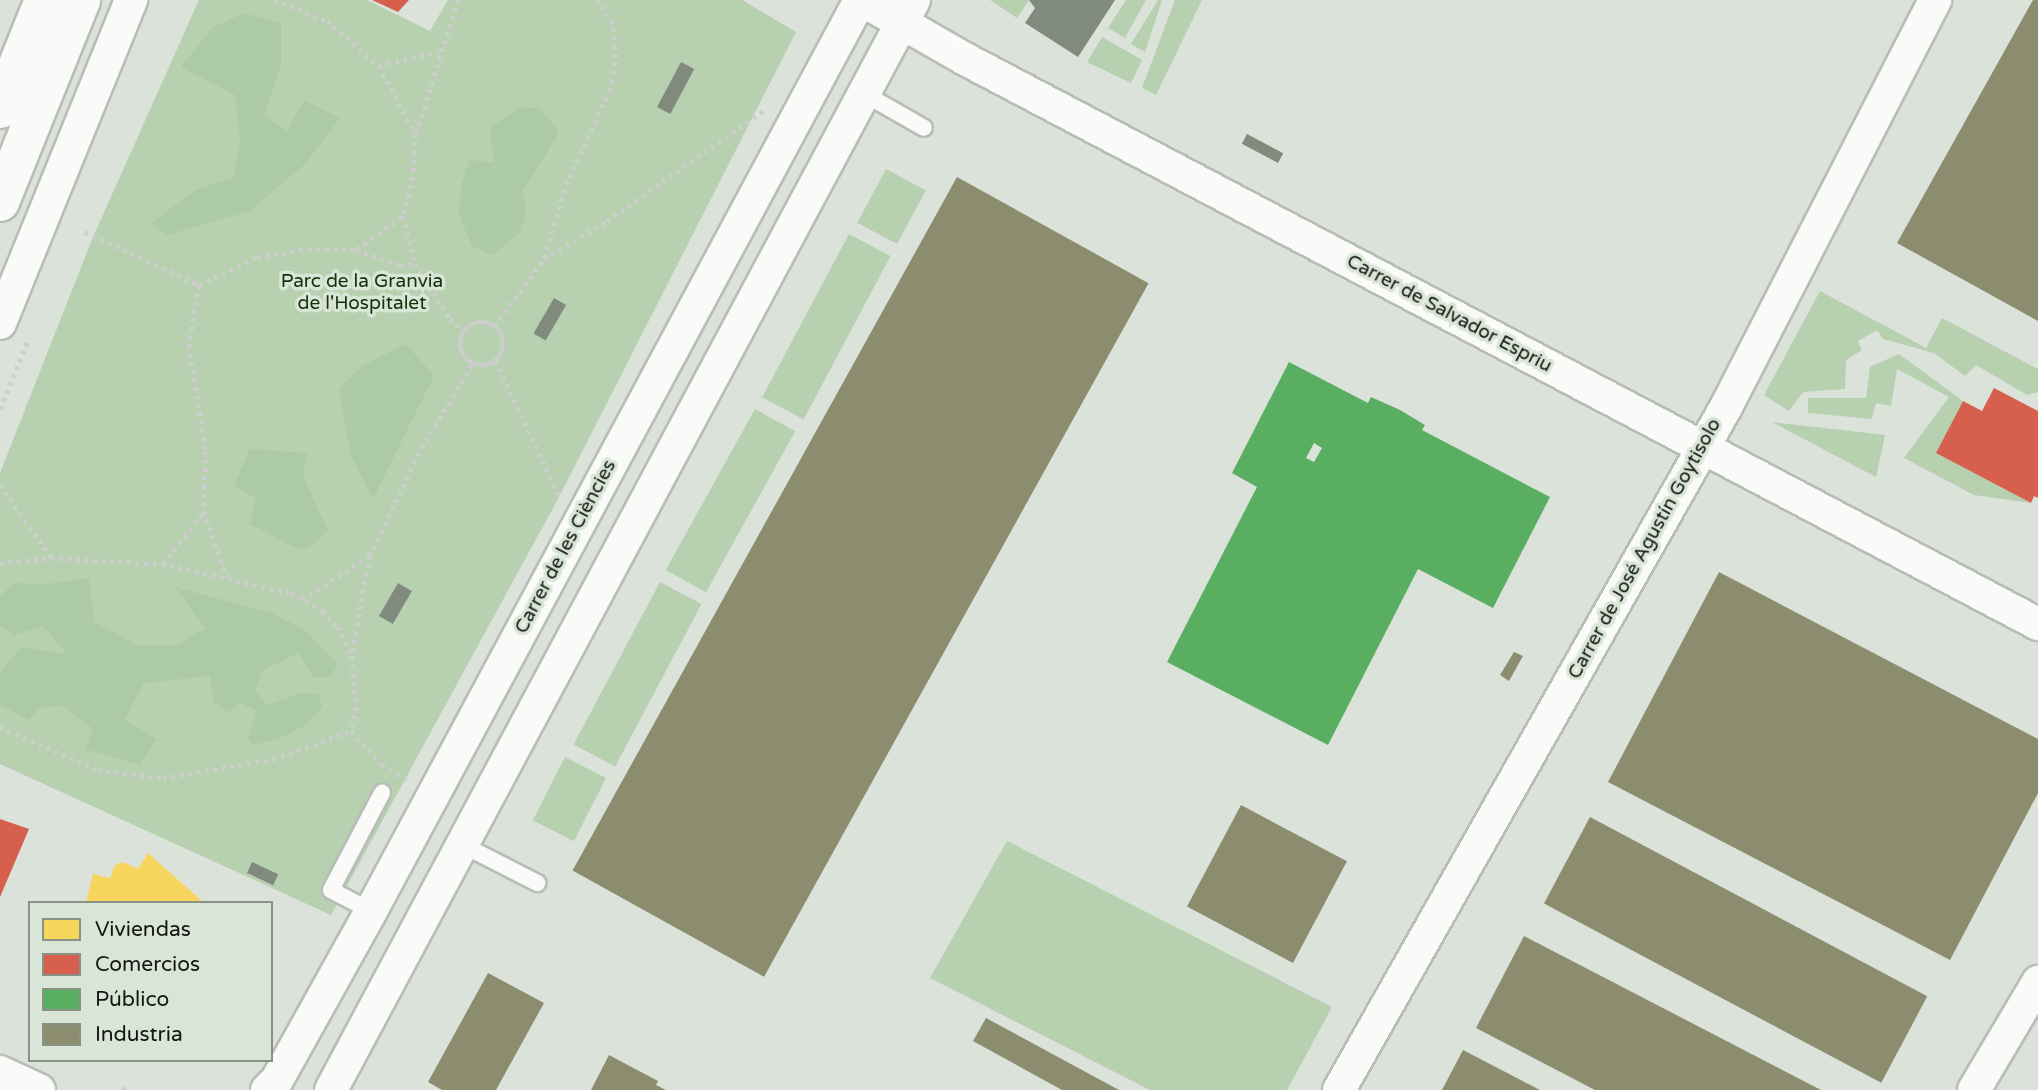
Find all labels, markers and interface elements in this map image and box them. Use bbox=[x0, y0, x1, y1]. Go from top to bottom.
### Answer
street label: Carrer de Salvador Espriu bbox=[1343, 250, 1555, 378]
park label: Parc de la Granvia de l'Hospitalet bbox=[281, 271, 443, 315]
street label: Carrer de José Agustín Goytisolo bbox=[1564, 415, 1726, 683]
street label: Carrer de les Ciències bbox=[511, 456, 621, 638]
legend bbox=[28, 901, 273, 1062]
text: Viviendas bbox=[95, 917, 191, 942]
text: Comercios bbox=[95, 952, 200, 977]
text: Público bbox=[95, 987, 169, 1012]
text: Industria bbox=[95, 1022, 183, 1047]

